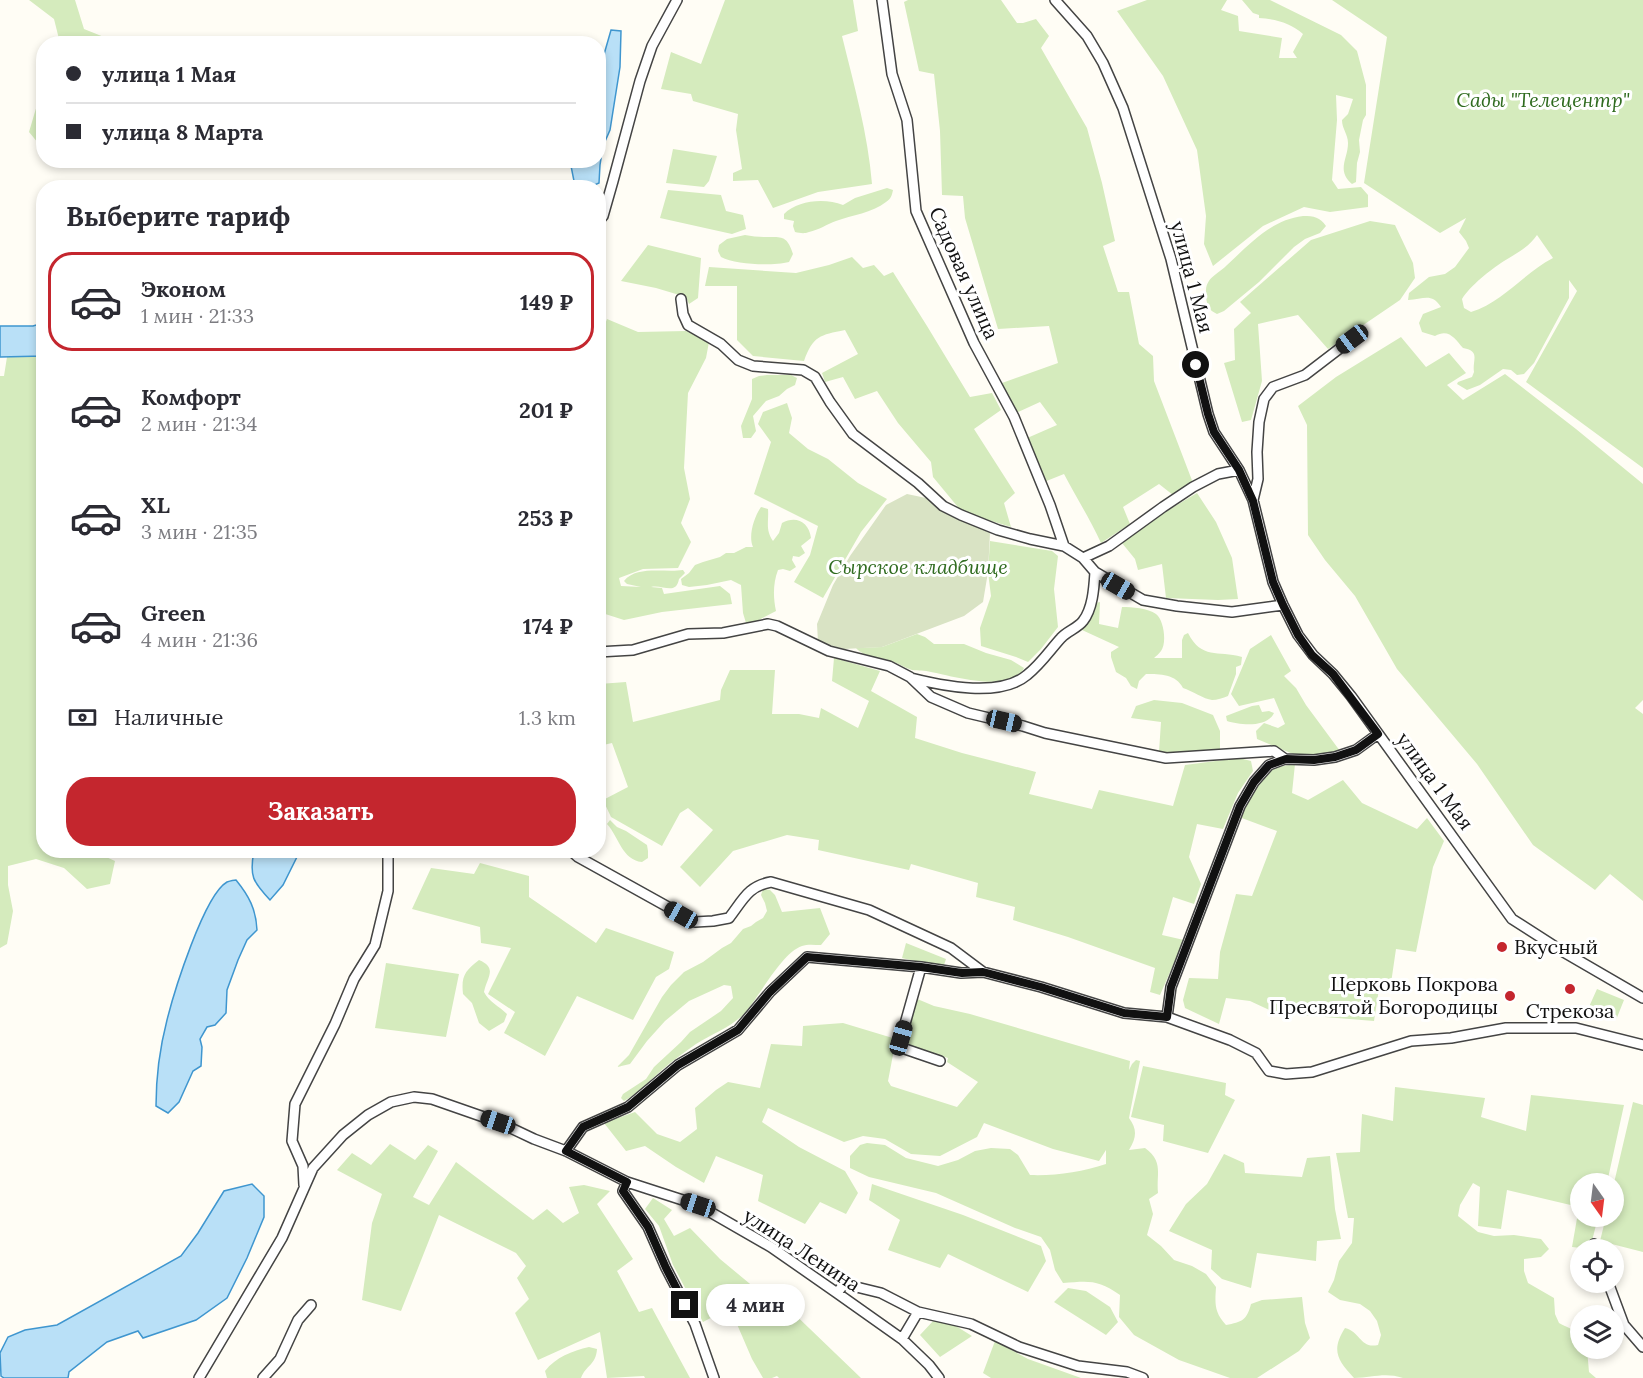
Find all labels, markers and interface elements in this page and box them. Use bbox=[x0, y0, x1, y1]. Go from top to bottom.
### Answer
text: улица 1 Мая bbox=[102, 60, 236, 88]
park label: Сады "Телецентр" bbox=[1456, 87, 1630, 112]
text: улица 8 Марта bbox=[102, 118, 263, 146]
text: Выберите тариф bbox=[66, 199, 290, 233]
street label: Садовая улица bbox=[924, 203, 1005, 343]
street label: улица 1 Мая bbox=[1166, 218, 1219, 336]
icon: car bbox=[69, 275, 123, 329]
text: Эконом bbox=[141, 275, 226, 303]
text: 149 ₽ bbox=[520, 288, 573, 316]
text: 1 мин · 21:33 bbox=[141, 303, 254, 328]
car bbox=[1332, 321, 1372, 357]
route start bbox=[1182, 351, 1209, 378]
icon: car bbox=[69, 383, 123, 437]
text: Комфорт bbox=[141, 383, 241, 411]
text: 201 ₽ bbox=[519, 396, 573, 424]
text: 2 мин · 21:34 bbox=[141, 411, 257, 436]
icon: car bbox=[69, 491, 123, 545]
text: XL bbox=[141, 491, 170, 519]
text: 253 ₽ bbox=[518, 504, 573, 532]
text: 3 мин · 21:35 bbox=[141, 519, 258, 544]
park label: Сырское кладбище bbox=[828, 554, 1008, 579]
car bbox=[1098, 569, 1138, 603]
icon: car bbox=[69, 599, 123, 653]
text: Green bbox=[141, 599, 206, 627]
text: 174 ₽ bbox=[523, 612, 573, 640]
text: 4 мин · 21:36 bbox=[141, 627, 258, 652]
icon: cash bbox=[66, 701, 99, 734]
text: Наличные bbox=[114, 703, 223, 731]
text: 1.3 km bbox=[519, 705, 576, 730]
car bbox=[984, 708, 1024, 734]
street label: улица 1 Мая bbox=[1392, 727, 1479, 835]
button: Заказать bbox=[66, 777, 576, 846]
car bbox=[661, 898, 701, 932]
place label: Вкусный bbox=[1514, 934, 1598, 959]
marker: Вкусный bbox=[1495, 940, 1509, 954]
place label: Церковь Покрова Пресвятой Богородицы bbox=[1269, 971, 1498, 1019]
marker: Стрекоза bbox=[1563, 982, 1577, 996]
marker: Церковь Покрова Пресвятой Богородицы bbox=[1503, 989, 1517, 1003]
place label: Стрекоза bbox=[1526, 998, 1614, 1023]
car bbox=[887, 1018, 915, 1058]
car bbox=[478, 1108, 518, 1136]
north arrow bbox=[1570, 1173, 1624, 1227]
map controls bbox=[1570, 1173, 1624, 1359]
car bbox=[678, 1191, 718, 1219]
street label: улица Ленина bbox=[739, 1202, 866, 1297]
button: locate bbox=[1570, 1239, 1624, 1293]
callout: 4 мин bbox=[706, 1284, 805, 1326]
route end bbox=[671, 1291, 698, 1318]
text: 4 мин bbox=[726, 1292, 785, 1317]
button: layers bbox=[1570, 1305, 1624, 1359]

